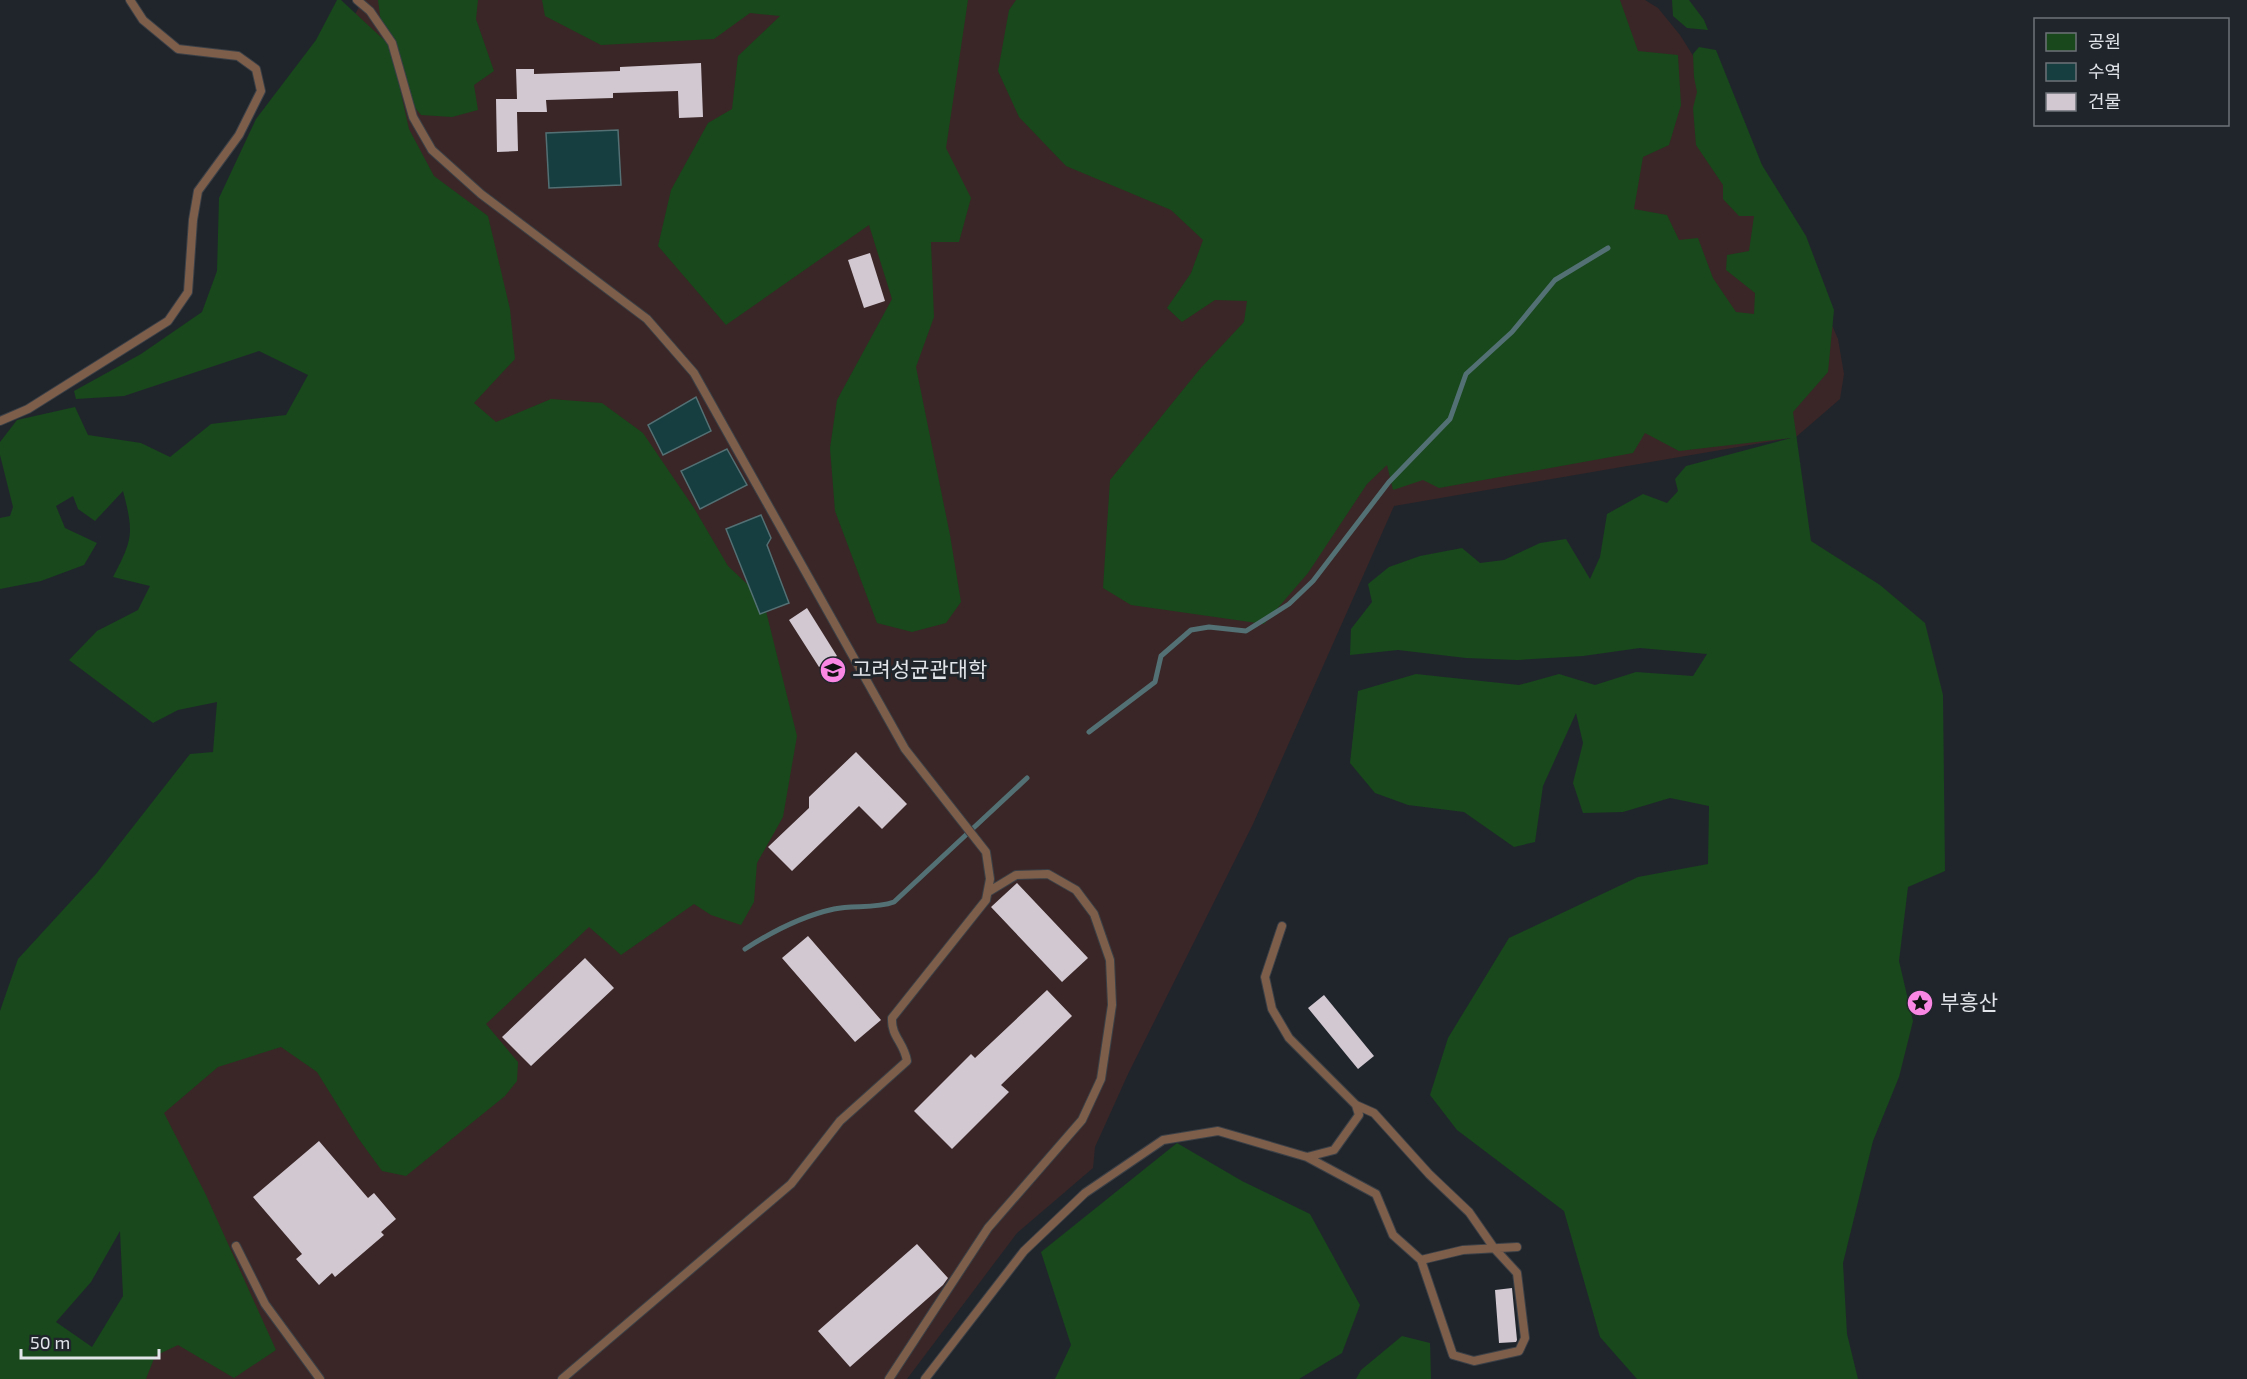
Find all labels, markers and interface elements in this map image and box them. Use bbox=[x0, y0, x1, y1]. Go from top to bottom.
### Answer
legend bbox=[2034, 18, 2229, 126]
text: 공원 bbox=[2088, 30, 2121, 52]
text: 수역 bbox=[2088, 60, 2121, 82]
text: 건물 bbox=[2088, 90, 2121, 112]
school or university icon: 고려성균관대학 bbox=[818, 655, 848, 685]
place label: 고려성균관대학 bbox=[852, 656, 987, 681]
place icon: 부흥산 bbox=[1905, 988, 1935, 1018]
place label: 부흥산 bbox=[1940, 989, 1998, 1014]
scale bar bbox=[21, 1322, 159, 1360]
text: 50 m bbox=[30, 1331, 70, 1353]

